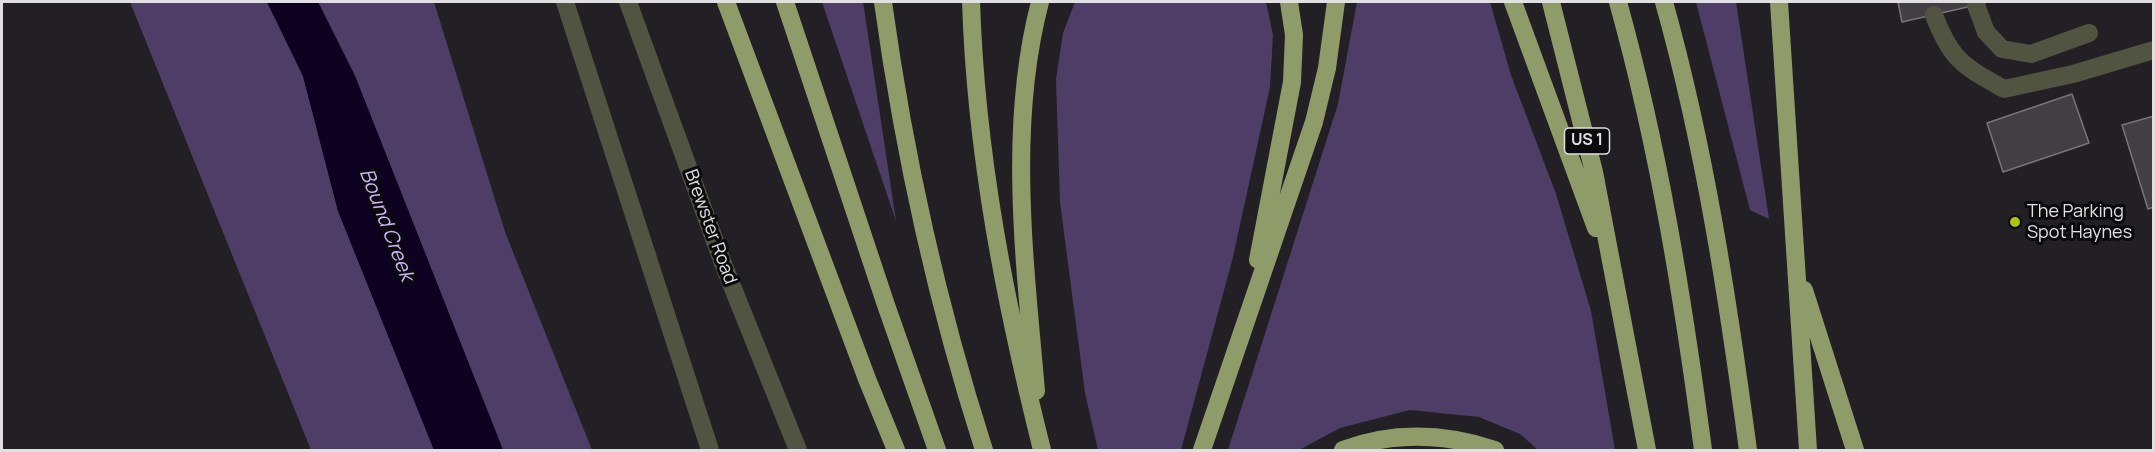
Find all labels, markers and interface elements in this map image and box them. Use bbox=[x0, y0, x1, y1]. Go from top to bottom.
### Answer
road number: US 1 bbox=[1564, 128, 1610, 154]
water label: Bound Creek bbox=[354, 166, 418, 284]
street label: Brewster Road bbox=[679, 167, 741, 287]
place label: The Parking Spot Haynes bbox=[2027, 201, 2132, 244]
marker: The Parking Spot Haynes bbox=[2008, 215, 2022, 229]

